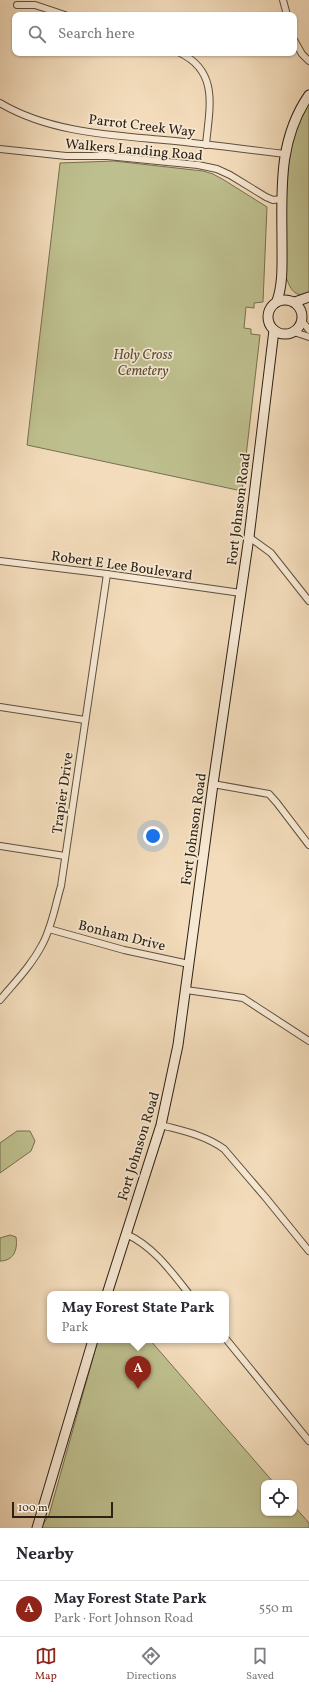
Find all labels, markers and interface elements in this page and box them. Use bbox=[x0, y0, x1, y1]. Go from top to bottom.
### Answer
search box bbox=[12, 12, 297, 56]
icon: search bbox=[26, 23, 48, 45]
text: Search here bbox=[58, 24, 135, 45]
street label: Parrot Creek Way bbox=[87, 111, 197, 143]
street label: Walkers Landing Road bbox=[64, 135, 204, 166]
park label: Holy Cross Cemetery bbox=[113, 346, 173, 381]
street label: Fort Johnson Road bbox=[223, 452, 256, 566]
street label: Robert E Lee Boulevard bbox=[50, 547, 194, 586]
street label: Trapier Drive bbox=[48, 751, 79, 835]
street label: Fort Johnson Road bbox=[177, 772, 212, 886]
your location bbox=[143, 826, 163, 846]
street label: Bonham Drive bbox=[76, 916, 168, 957]
street label: Fort Johnson Road bbox=[114, 1090, 165, 1203]
popup bbox=[47, 1291, 229, 1343]
text: May Forest State Park bbox=[62, 1298, 214, 1319]
text: Park bbox=[62, 1319, 88, 1337]
pin: A bbox=[125, 1356, 151, 1389]
map controls bbox=[261, 1480, 297, 1516]
button: locate bbox=[261, 1480, 297, 1516]
scale bar bbox=[12, 1500, 113, 1519]
text: 100 m bbox=[18, 1501, 48, 1516]
text: Nearby bbox=[16, 1543, 74, 1566]
text: May Forest State Park bbox=[54, 1589, 206, 1610]
text: A bbox=[24, 1600, 34, 1618]
text: 550 m bbox=[259, 1600, 293, 1618]
text: Park · Fort Johnson Road bbox=[54, 1610, 193, 1628]
tab: Map bbox=[35, 1645, 57, 1684]
tab: Directions bbox=[126, 1645, 177, 1684]
tab: Saved bbox=[246, 1645, 274, 1684]

